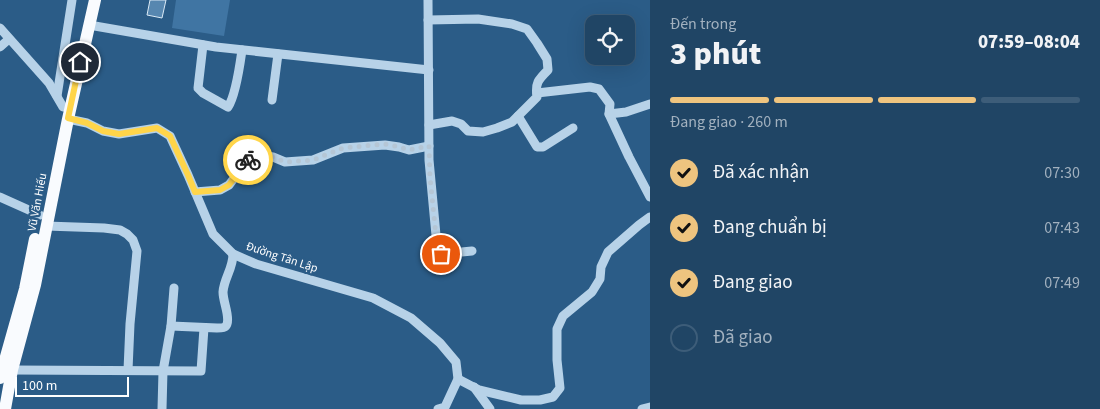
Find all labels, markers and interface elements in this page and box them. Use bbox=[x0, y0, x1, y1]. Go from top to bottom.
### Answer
text: Đến trong bbox=[670, 13, 736, 35]
map controls bbox=[585, 15, 635, 65]
button: locate bbox=[585, 15, 635, 65]
text: 07:59–08:04 bbox=[978, 29, 1080, 56]
text: 3 phút bbox=[670, 31, 761, 77]
pin bbox=[59, 41, 101, 83]
icon: home bbox=[66, 48, 94, 76]
text: Đang giao · 260 m bbox=[670, 111, 788, 133]
courier bbox=[223, 135, 273, 185]
icon: bike bbox=[234, 146, 262, 174]
icon: check bbox=[670, 159, 698, 187]
text: Đã xác nhận bbox=[713, 159, 809, 186]
text: 07:30 bbox=[1044, 162, 1080, 184]
street label: Vũ Văn Hiếu bbox=[24, 172, 51, 233]
icon: check bbox=[670, 214, 698, 242]
text: Đang chuẩn bị bbox=[713, 214, 827, 241]
text: 07:43 bbox=[1044, 217, 1080, 239]
pin bbox=[420, 233, 462, 275]
street label: Đường Tân Lập bbox=[244, 238, 320, 277]
icon: bag bbox=[427, 240, 455, 268]
icon: check bbox=[670, 269, 698, 297]
text: Đang giao bbox=[713, 269, 793, 296]
text: 07:49 bbox=[1044, 272, 1080, 294]
text: Đã giao bbox=[713, 324, 773, 351]
scale bar bbox=[15, 374, 129, 397]
text: 100 m bbox=[22, 376, 57, 396]

